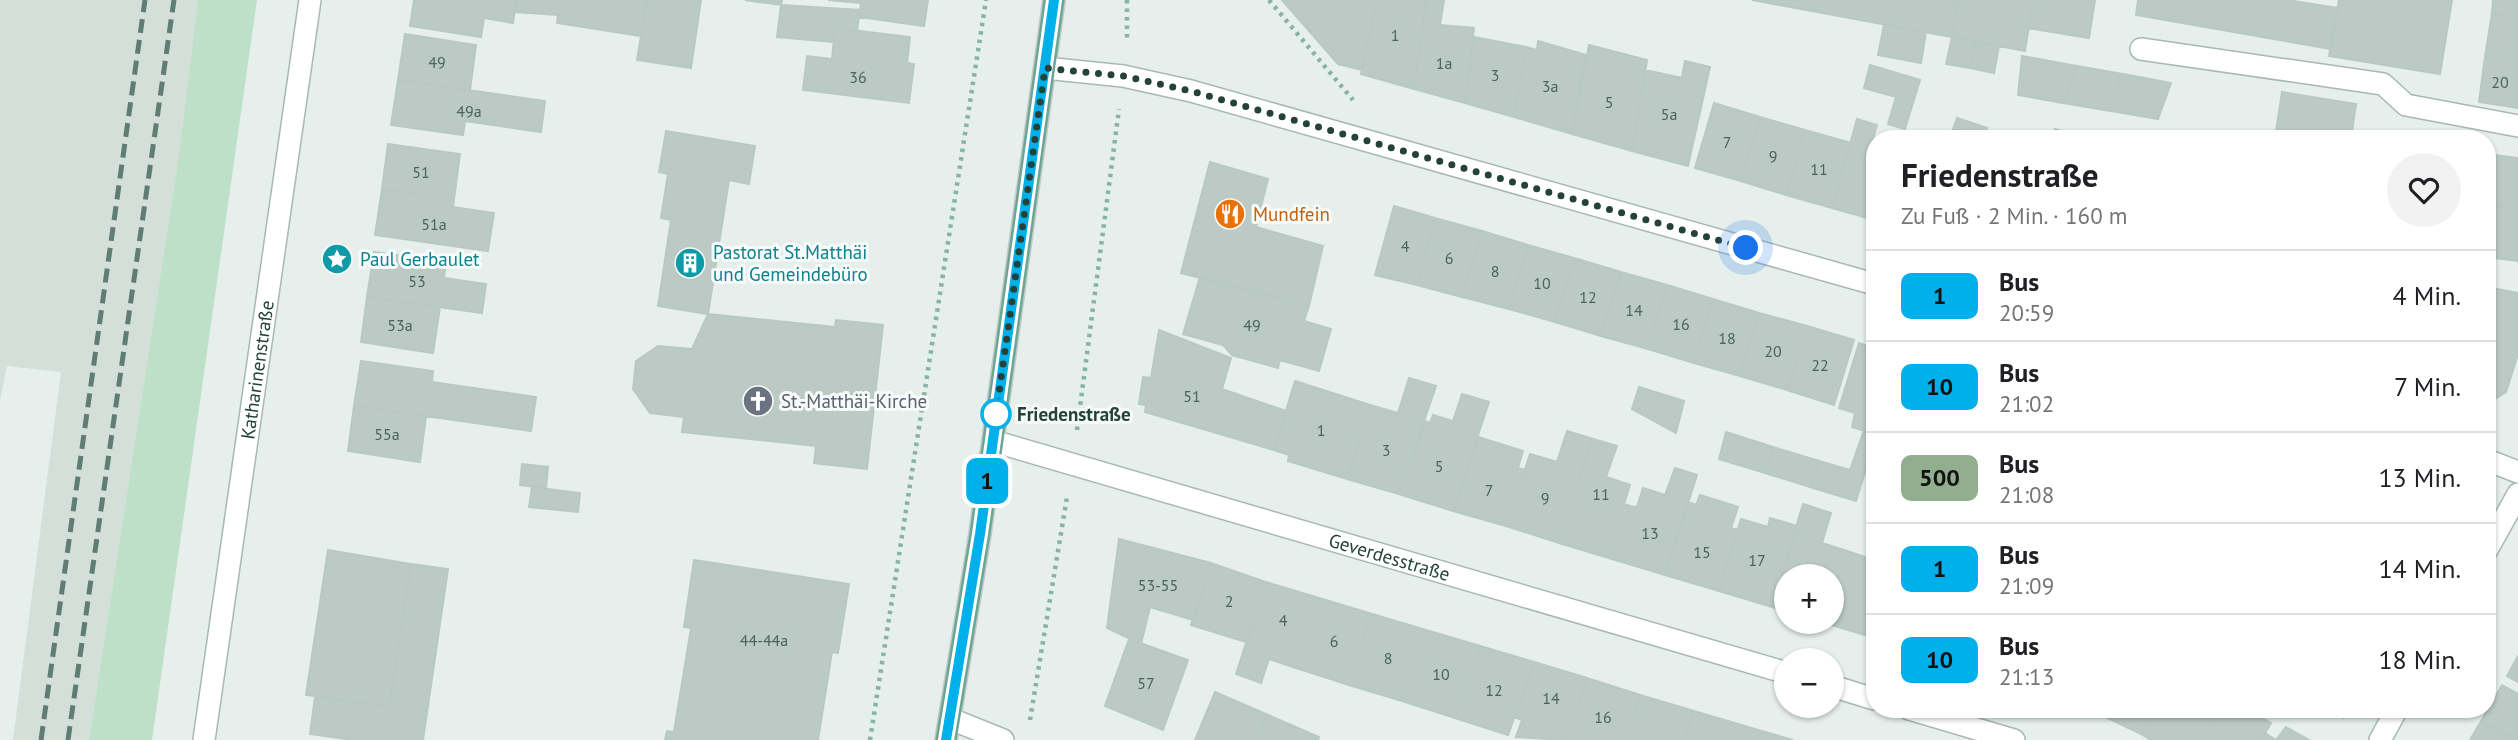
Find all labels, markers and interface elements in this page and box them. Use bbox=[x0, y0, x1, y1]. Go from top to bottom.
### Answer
house number: 1 bbox=[1391, 25, 1399, 45]
house number: 49 bbox=[428, 52, 446, 72]
house number: 1a bbox=[1436, 53, 1452, 73]
house number: 3 bbox=[1491, 65, 1499, 85]
house number: 36 bbox=[849, 67, 867, 87]
house number: 20 bbox=[2491, 72, 2509, 92]
house number: 3a bbox=[1542, 76, 1558, 96]
house number: 5 bbox=[1605, 92, 1613, 112]
house number: 49a bbox=[456, 101, 482, 121]
house number: 5a bbox=[1661, 104, 1677, 124]
house number: 7 bbox=[1723, 132, 1731, 152]
house number: 9 bbox=[1769, 146, 1777, 166]
text: Friedenstraße bbox=[1901, 153, 2098, 196]
button: heart bbox=[2387, 153, 2461, 227]
house number: 11 bbox=[1810, 159, 1828, 179]
house number: 51 bbox=[412, 162, 430, 182]
restaurant icon: Mundfein bbox=[1213, 197, 1247, 231]
text: Zu Fuß · 2 Min. · 160 m bbox=[1901, 201, 2127, 230]
place label: Mundfein bbox=[1253, 202, 1330, 226]
house number: 51a bbox=[421, 214, 447, 234]
your location bbox=[1728, 230, 1763, 265]
house number: 4 bbox=[1401, 236, 1410, 256]
place label: Pastorat St.Matthäi und Gemeindebüro bbox=[713, 240, 868, 286]
place icon: Paul Gerbaulet bbox=[320, 242, 354, 276]
building icon: Pastorat St.Matthäi und Gemeindebüro bbox=[673, 246, 707, 280]
place label: Paul Gerbaulet bbox=[360, 247, 480, 271]
house number: 6 bbox=[1445, 248, 1453, 268]
house number: 8 bbox=[1491, 261, 1499, 281]
text: Bus bbox=[1999, 265, 2039, 298]
house number: 53 bbox=[408, 271, 426, 291]
house number: 10 bbox=[1533, 273, 1551, 293]
text: 4 Min. bbox=[2393, 279, 2461, 312]
text: 1 bbox=[1933, 280, 1946, 311]
house number: 12 bbox=[1579, 287, 1597, 307]
text: 20:59 bbox=[1999, 298, 2054, 327]
street label: Katharinenstraße bbox=[235, 299, 279, 441]
house number: 14 bbox=[1625, 300, 1643, 320]
house number: 16 bbox=[1672, 314, 1690, 334]
house number: 53a bbox=[387, 315, 413, 335]
house number: 49 bbox=[1243, 315, 1261, 335]
house number: 18 bbox=[1718, 328, 1736, 348]
house number: 20 bbox=[1764, 341, 1782, 361]
house number: 22 bbox=[1811, 355, 1829, 375]
text: Bus bbox=[1999, 356, 2039, 389]
text: 7 Min. bbox=[2394, 370, 2461, 403]
text: 10 bbox=[1926, 371, 1953, 402]
church icon: St.-Matthäi-Kirche bbox=[741, 384, 775, 418]
house number: 51 bbox=[1183, 386, 1201, 406]
place label: St.-Matthäi-Kirche bbox=[781, 389, 927, 413]
text: 21:02 bbox=[1999, 389, 2054, 418]
marker: Friedenstraße bbox=[981, 399, 1011, 429]
place label: Friedenstraße bbox=[1017, 402, 1131, 426]
house number: 1 bbox=[1317, 420, 1325, 440]
house number: 55a bbox=[374, 424, 400, 444]
house number: 3 bbox=[1382, 440, 1390, 460]
text: Bus bbox=[1999, 447, 2039, 480]
house number: 5 bbox=[1435, 456, 1443, 476]
line badge: 1 bbox=[964, 458, 1010, 504]
text: 13 Min. bbox=[2378, 461, 2461, 494]
text: 500 bbox=[1919, 462, 1960, 493]
text: 1 bbox=[980, 465, 994, 496]
house number: 7 bbox=[1485, 480, 1493, 500]
text: 21:08 bbox=[1999, 480, 2054, 509]
house number: 11 bbox=[1592, 484, 1610, 504]
house number: 9 bbox=[1541, 488, 1549, 508]
house number: 13 bbox=[1641, 523, 1659, 543]
street label: Geverdesstraße bbox=[1326, 528, 1453, 586]
text: Bus bbox=[1999, 538, 2039, 571]
house number: 15 bbox=[1693, 542, 1711, 562]
house number: 17 bbox=[1748, 550, 1766, 570]
text: 14 Min. bbox=[2378, 552, 2461, 585]
text: 1 bbox=[1933, 553, 1946, 584]
map controls bbox=[1774, 564, 1844, 718]
button: + bbox=[1774, 564, 1844, 634]
text: 21:09 bbox=[1999, 571, 2054, 600]
house number: 53-55 bbox=[1138, 575, 1178, 595]
house number: 2 bbox=[1225, 591, 1233, 611]
house number: 4 bbox=[1279, 610, 1288, 630]
text: Bus bbox=[1999, 629, 2039, 662]
house number: 44-44a bbox=[740, 630, 788, 650]
house number: 6 bbox=[1330, 631, 1338, 651]
text: 18 Min. bbox=[2378, 643, 2461, 676]
text: 10 bbox=[1926, 644, 1953, 675]
house number: 8 bbox=[1384, 648, 1392, 668]
button: − bbox=[1774, 648, 1844, 718]
text: 21:13 bbox=[1999, 662, 2054, 691]
house number: 10 bbox=[1432, 664, 1450, 684]
house number: 57 bbox=[1137, 673, 1155, 693]
house number: 12 bbox=[1485, 680, 1503, 700]
house number: 14 bbox=[1542, 688, 1560, 708]
house number: 16 bbox=[1594, 707, 1612, 727]

